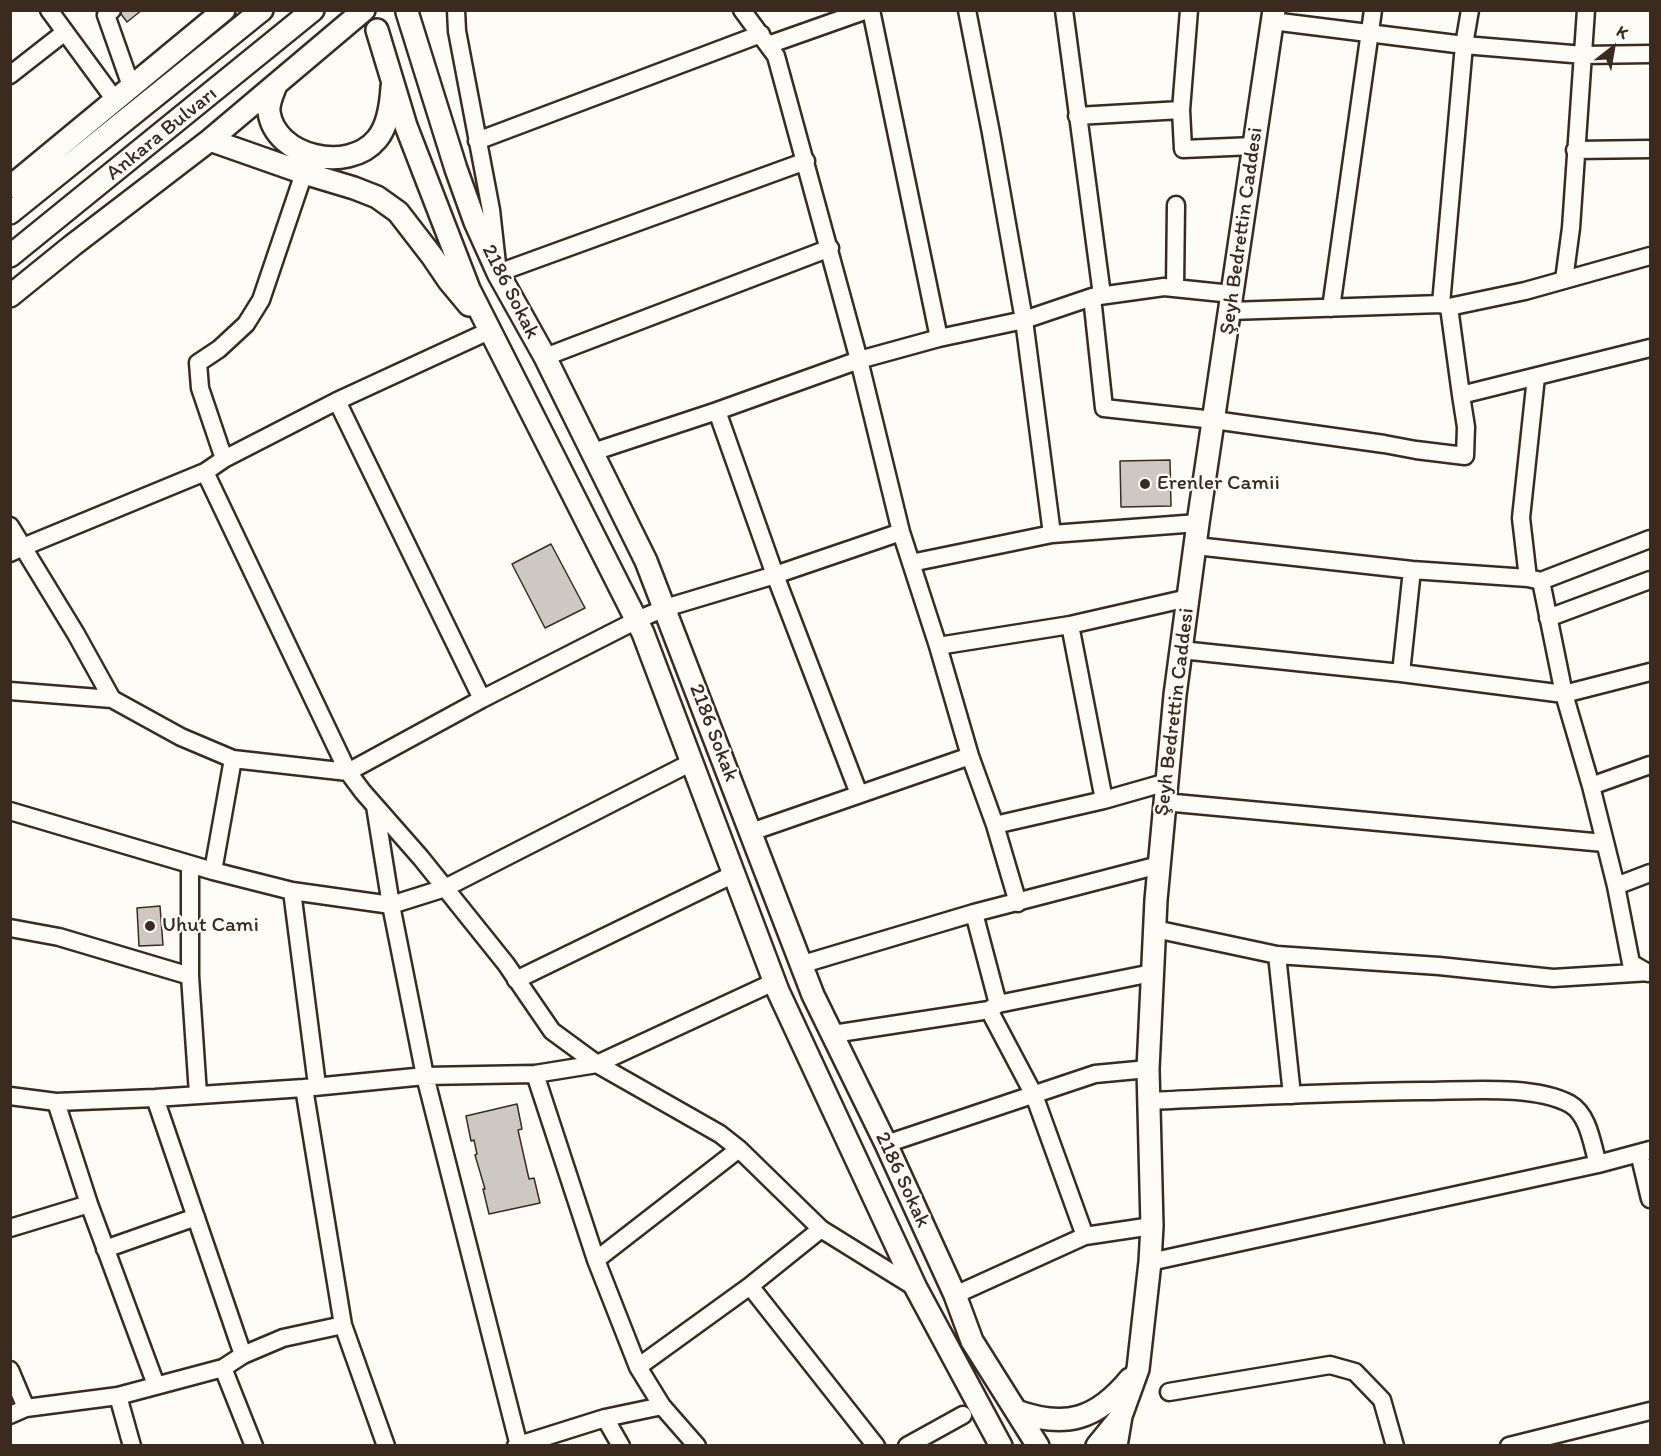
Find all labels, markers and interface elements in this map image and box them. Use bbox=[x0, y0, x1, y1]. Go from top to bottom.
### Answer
north arrow bbox=[1583, 18, 1643, 78]
text: K bbox=[1613, 21, 1632, 43]
street label: Ankara Bulvarı bbox=[102, 82, 222, 186]
street label: Şeyh Bedrettin Caddesi bbox=[1215, 126, 1269, 336]
street label: 2186 Sokak bbox=[475, 241, 545, 343]
place label: Erenler Camii bbox=[1157, 471, 1280, 497]
marker: Erenler Camii bbox=[1138, 477, 1152, 491]
street label: Şeyh Bedrettin Caddesi bbox=[1150, 607, 1200, 817]
street label: 2186 Sokak bbox=[683, 681, 743, 785]
place label: Uhut Cami bbox=[162, 913, 259, 939]
marker: Uhut Cami bbox=[143, 919, 157, 933]
street label: 2186 Sokak bbox=[869, 1128, 935, 1232]

